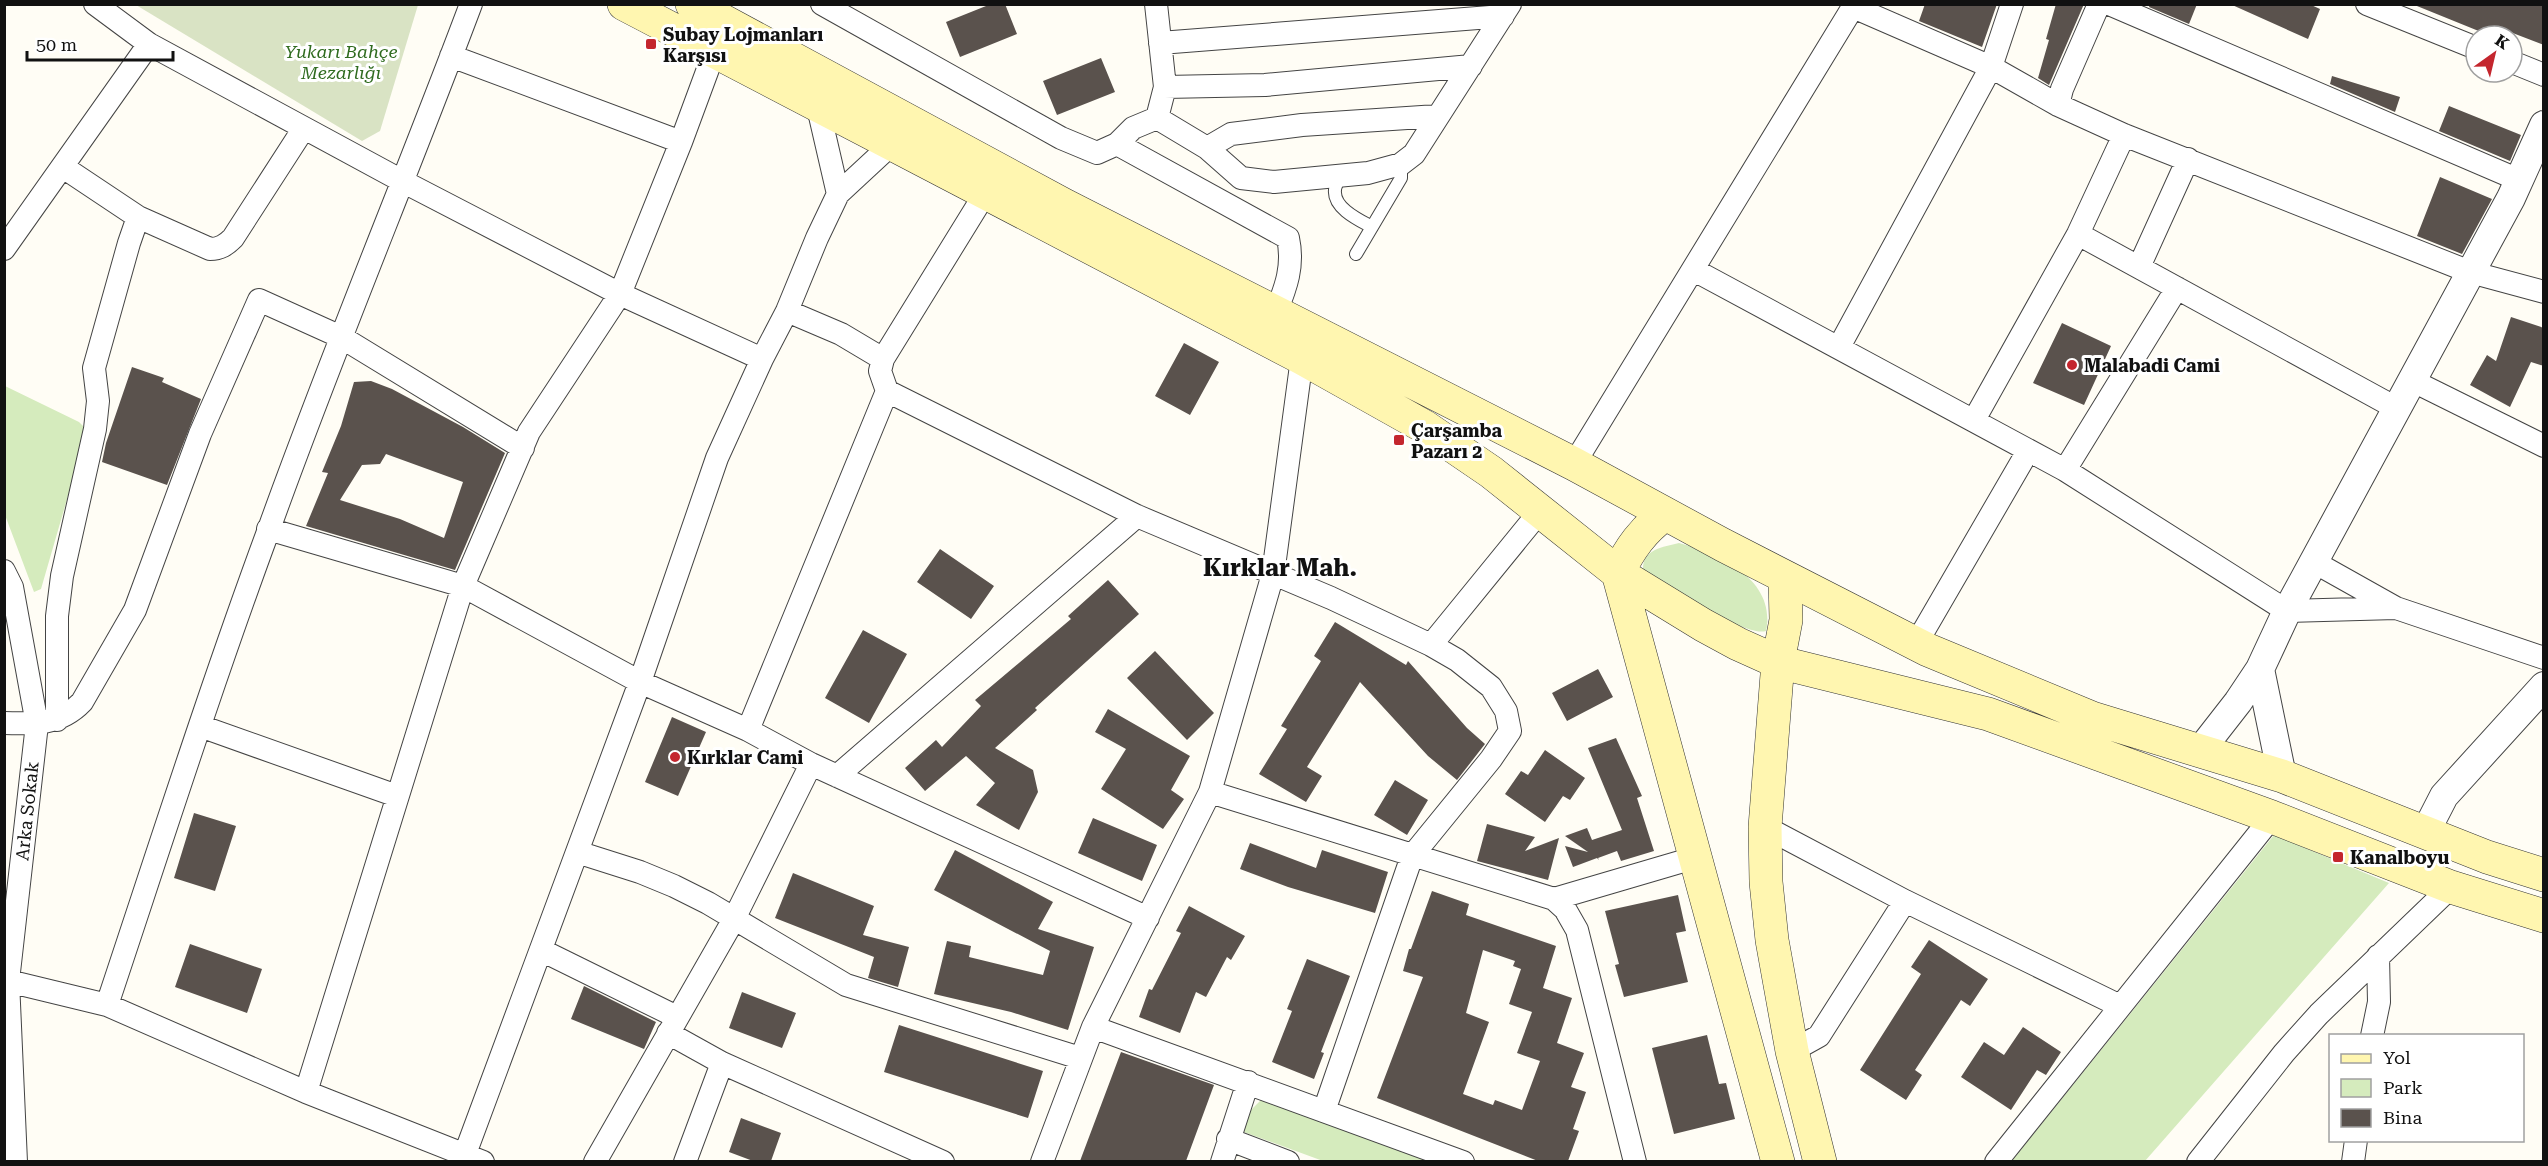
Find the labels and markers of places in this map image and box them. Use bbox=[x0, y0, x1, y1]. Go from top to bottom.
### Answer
place label: Subay Lojmanları Karşısı bbox=[663, 24, 823, 66]
marker: Subay Lojmanları Karşısı bbox=[644, 37, 658, 51]
place label: Malabadi Cami bbox=[2084, 355, 2220, 376]
marker: Malabadi Cami bbox=[2065, 358, 2079, 372]
place label: Çarşamba Pazarı 2 bbox=[1411, 420, 1502, 462]
marker: Çarşamba Pazarı 2 bbox=[1392, 433, 1406, 447]
place label: Kırklar Cami bbox=[687, 747, 803, 768]
marker: Kırklar Cami bbox=[668, 750, 682, 764]
place label: Kanalboyu bbox=[2350, 847, 2450, 868]
marker: Kanalboyu bbox=[2331, 850, 2345, 864]

